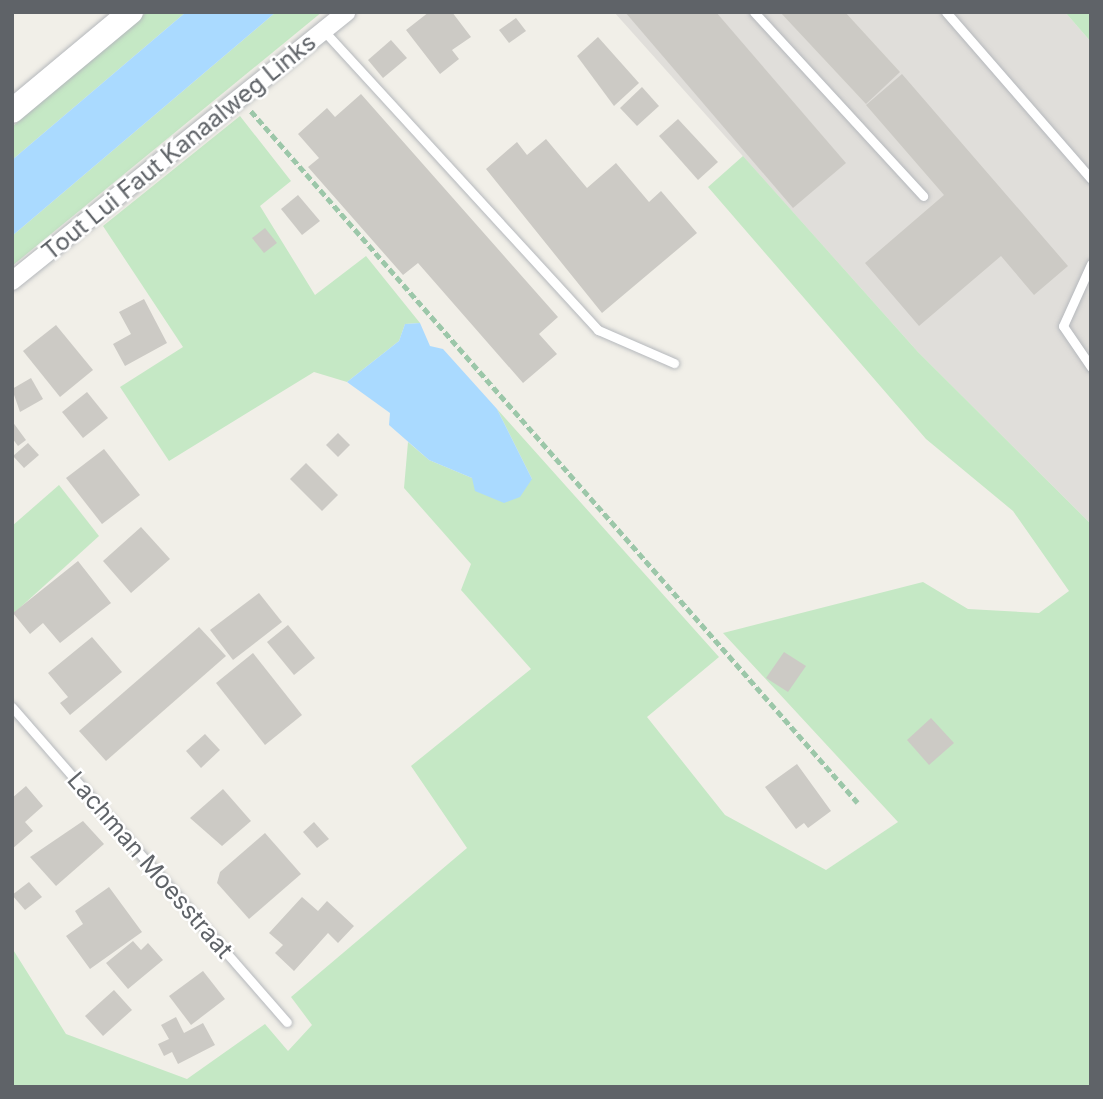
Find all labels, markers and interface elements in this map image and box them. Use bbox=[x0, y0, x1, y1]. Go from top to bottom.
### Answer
street label: Tout Lui Faut Kanaalweg Links bbox=[36, 28, 322, 266]
street label: Lachman Moesstraat bbox=[61, 766, 239, 964]

